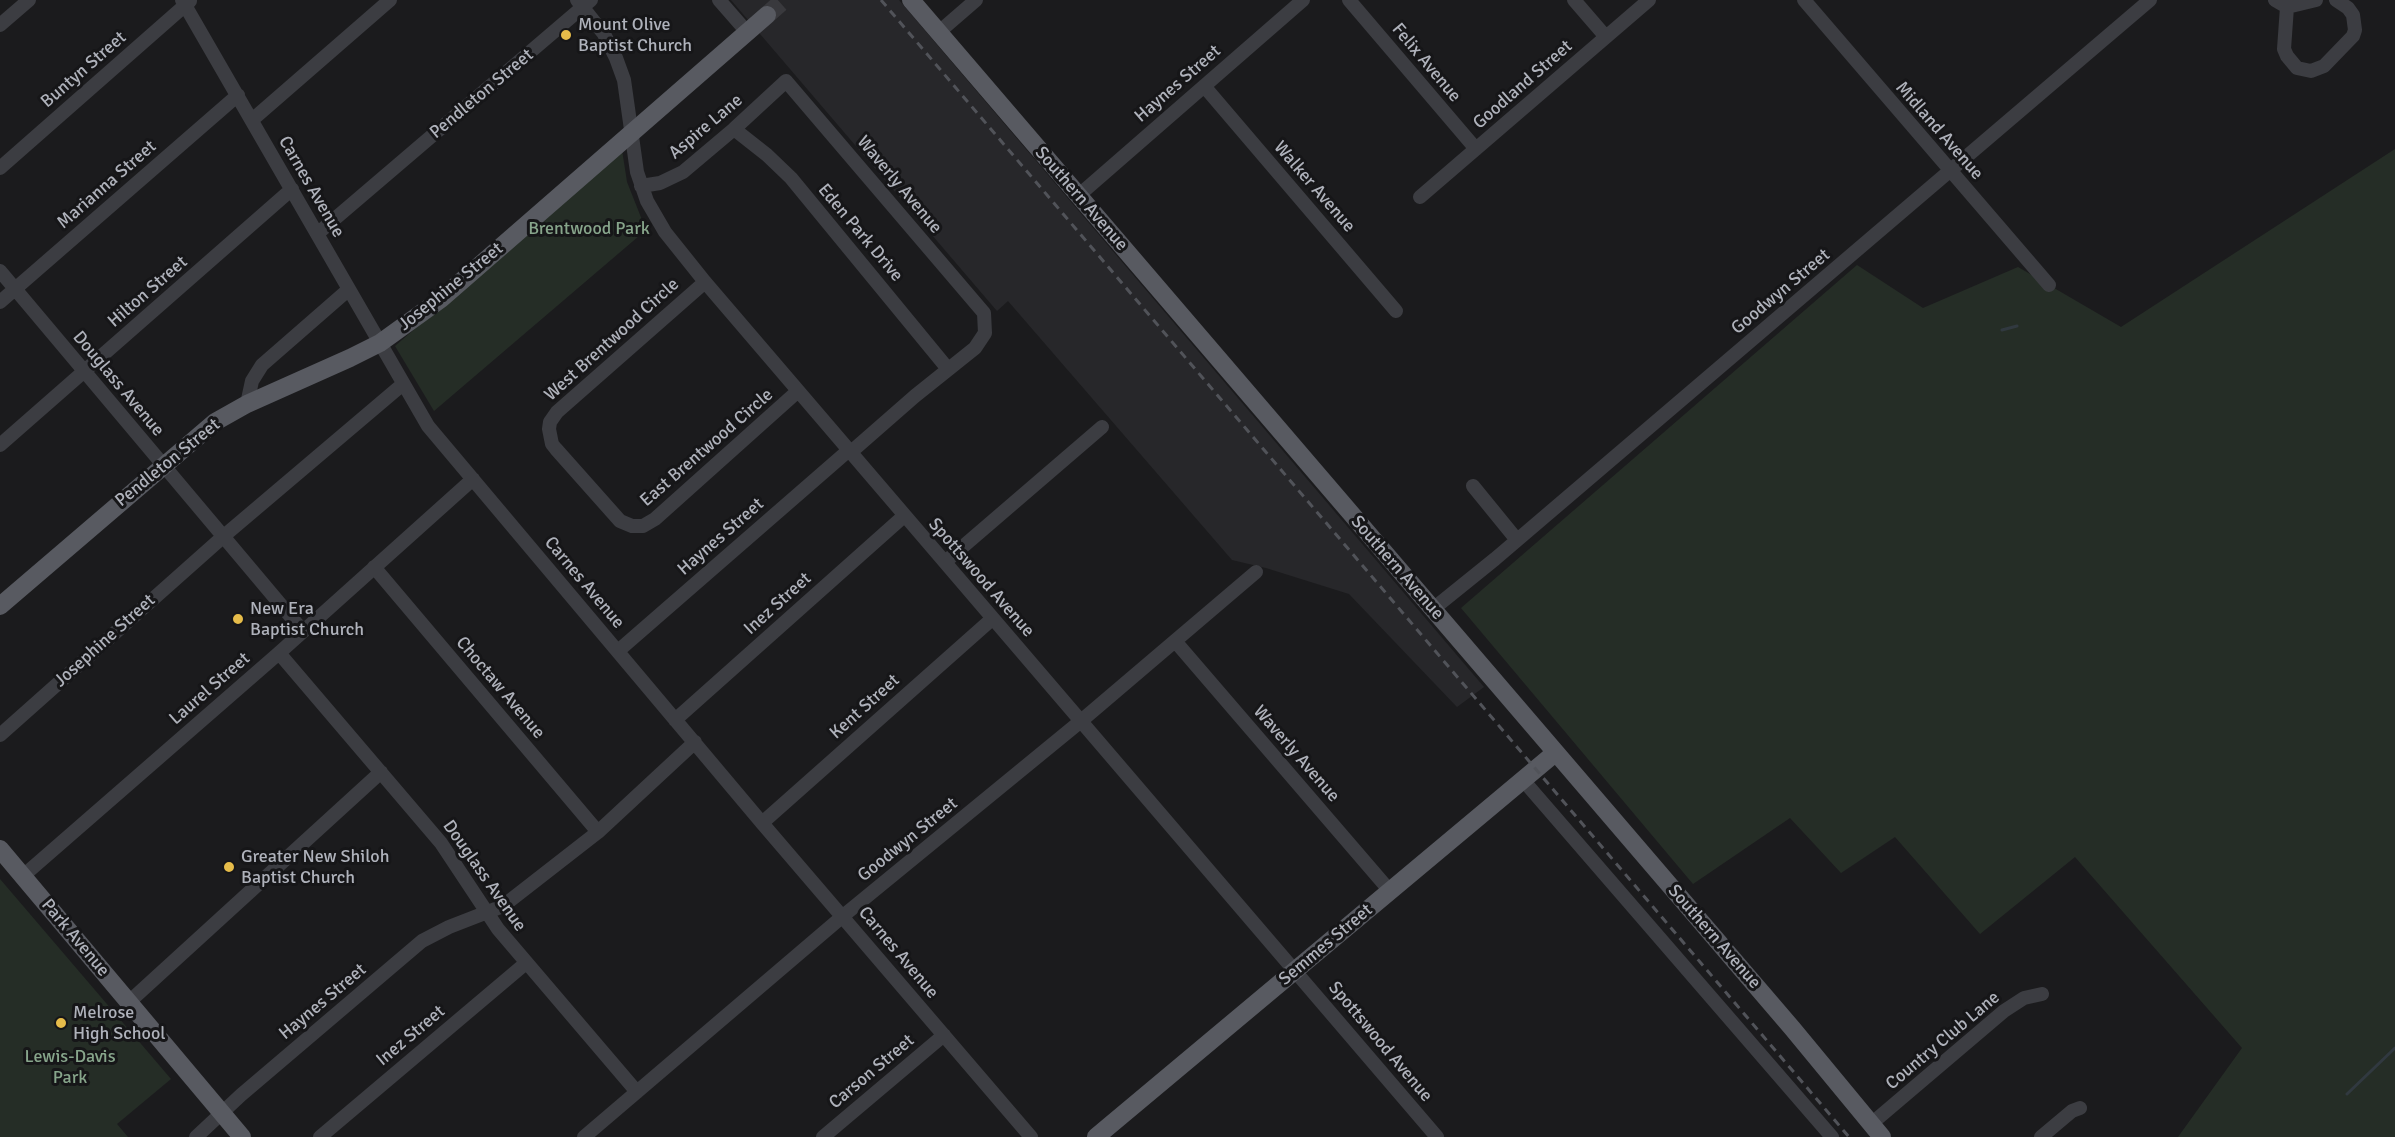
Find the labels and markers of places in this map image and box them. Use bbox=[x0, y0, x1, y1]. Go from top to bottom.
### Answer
place label: Mount Olive Baptist Church bbox=[578, 14, 692, 57]
marker: Mount Olive Baptist Church bbox=[559, 28, 573, 42]
place label: New Era Baptist Church bbox=[250, 598, 364, 640]
marker: New Era Baptist Church bbox=[231, 612, 245, 626]
place label: Greater New Shiloh Baptist Church bbox=[241, 846, 389, 888]
marker: Greater New Shiloh Baptist Church bbox=[222, 860, 236, 874]
place label: Melrose High School bbox=[73, 1002, 166, 1044]
marker: Melrose High School bbox=[54, 1016, 68, 1030]

